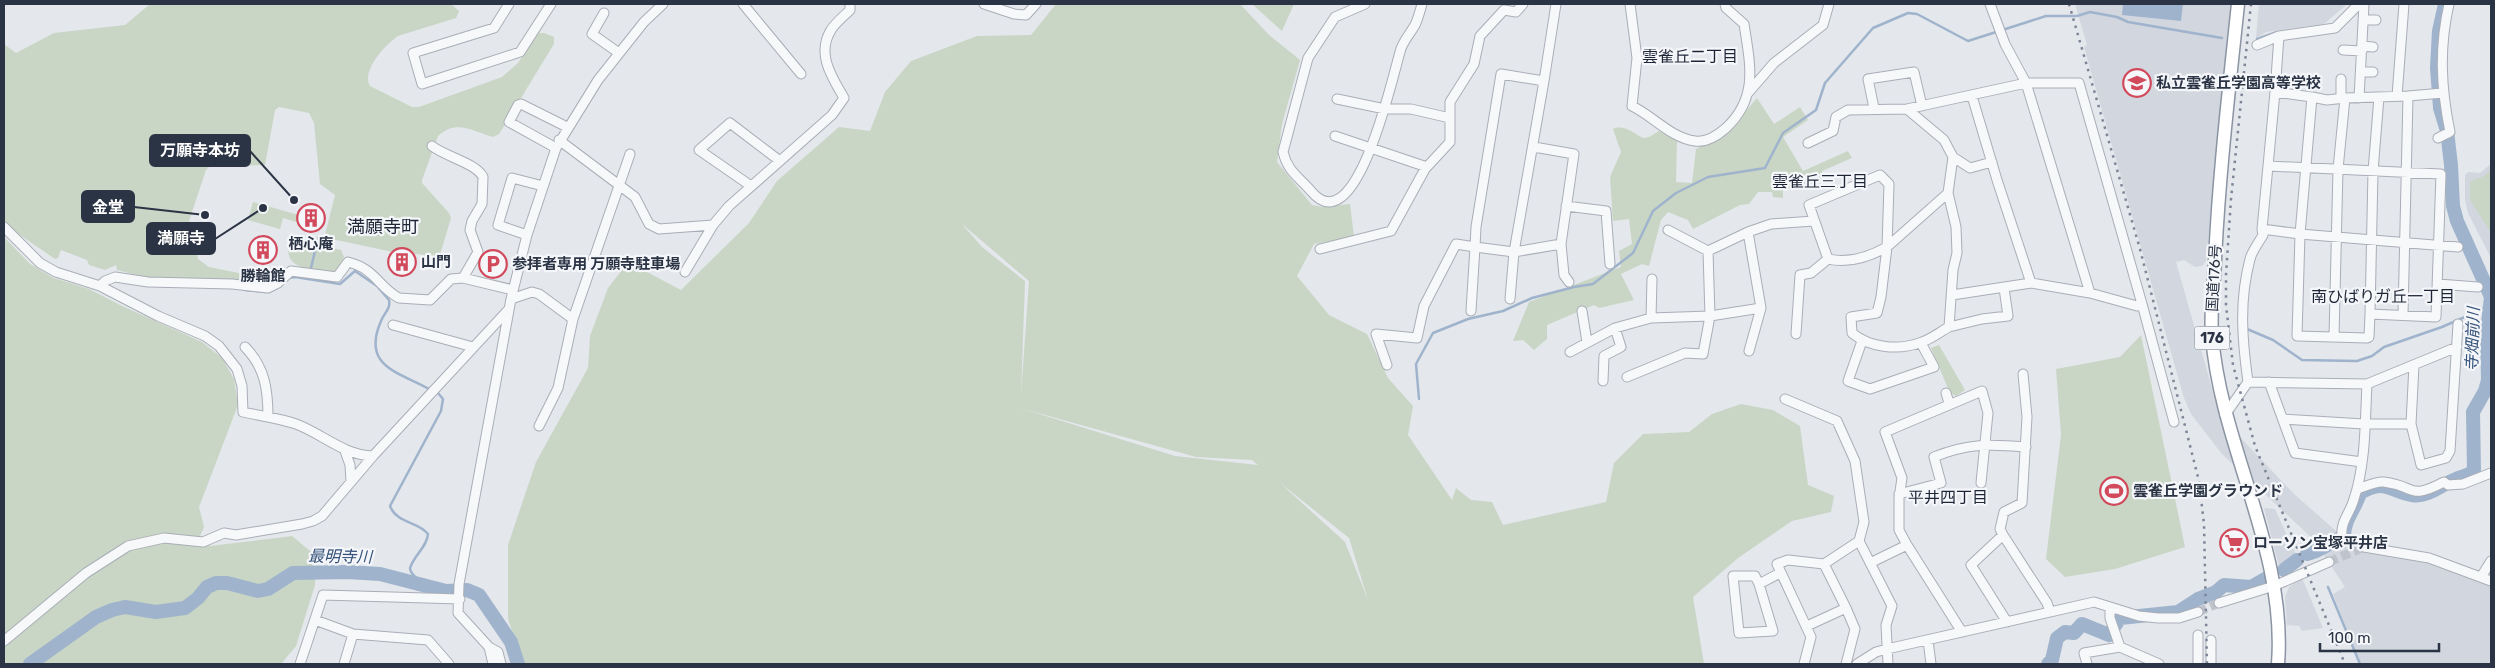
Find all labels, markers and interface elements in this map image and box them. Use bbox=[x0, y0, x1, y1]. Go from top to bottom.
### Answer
district label: 雲雀丘二丁目 bbox=[1642, 47, 1738, 66]
school or university icon: 私立雲雀丘学園高等学校 bbox=[2122, 68, 2152, 98]
place label: 私立雲雀丘学園高等学校 bbox=[2156, 74, 2321, 92]
callout: 万願寺本坊 bbox=[150, 135, 250, 166]
text: 万願寺本坊 bbox=[160, 141, 240, 160]
district label: 雲雀丘三丁目 bbox=[1772, 172, 1868, 191]
callout: 金堂 bbox=[82, 191, 134, 222]
text: 金堂 bbox=[92, 198, 124, 217]
building icon: 栖心庵 bbox=[296, 203, 326, 233]
district label: 満願寺町 bbox=[347, 216, 419, 238]
callout: 満願寺 bbox=[147, 223, 215, 254]
text: 満願寺 bbox=[157, 229, 205, 248]
building icon: 勝輪館 bbox=[248, 235, 278, 265]
place label: 栖心庵 bbox=[288, 235, 334, 253]
street label: 国道176号 bbox=[2203, 244, 2225, 312]
building icon: 山門 bbox=[387, 247, 417, 277]
parking icon: 参拝者専用 万願寺駐車場 bbox=[478, 249, 508, 279]
place label: 山門 bbox=[421, 253, 451, 271]
place label: 参拝者専用 万願寺駐車場 bbox=[512, 255, 680, 273]
place label: 勝輪館 bbox=[240, 267, 286, 285]
district label: 南ひばりガ丘一丁目 bbox=[2311, 287, 2455, 306]
water label: 寺畑前川 bbox=[2462, 305, 2483, 371]
road number: 176 bbox=[2194, 326, 2230, 349]
sports icon: 雲雀丘学園グラウンド bbox=[2099, 476, 2129, 506]
place label: 雲雀丘学園グラウンド bbox=[2133, 482, 2283, 500]
district label: 平井四丁目 bbox=[1908, 488, 1988, 507]
supermarket icon: ローソン宝塚平井店 bbox=[2219, 528, 2249, 558]
place label: ローソン宝塚平井店 bbox=[2253, 534, 2388, 552]
water label: 最明寺川 bbox=[308, 546, 374, 567]
scale bar bbox=[2320, 620, 2439, 652]
text: 100 m bbox=[2328, 629, 2370, 647]

